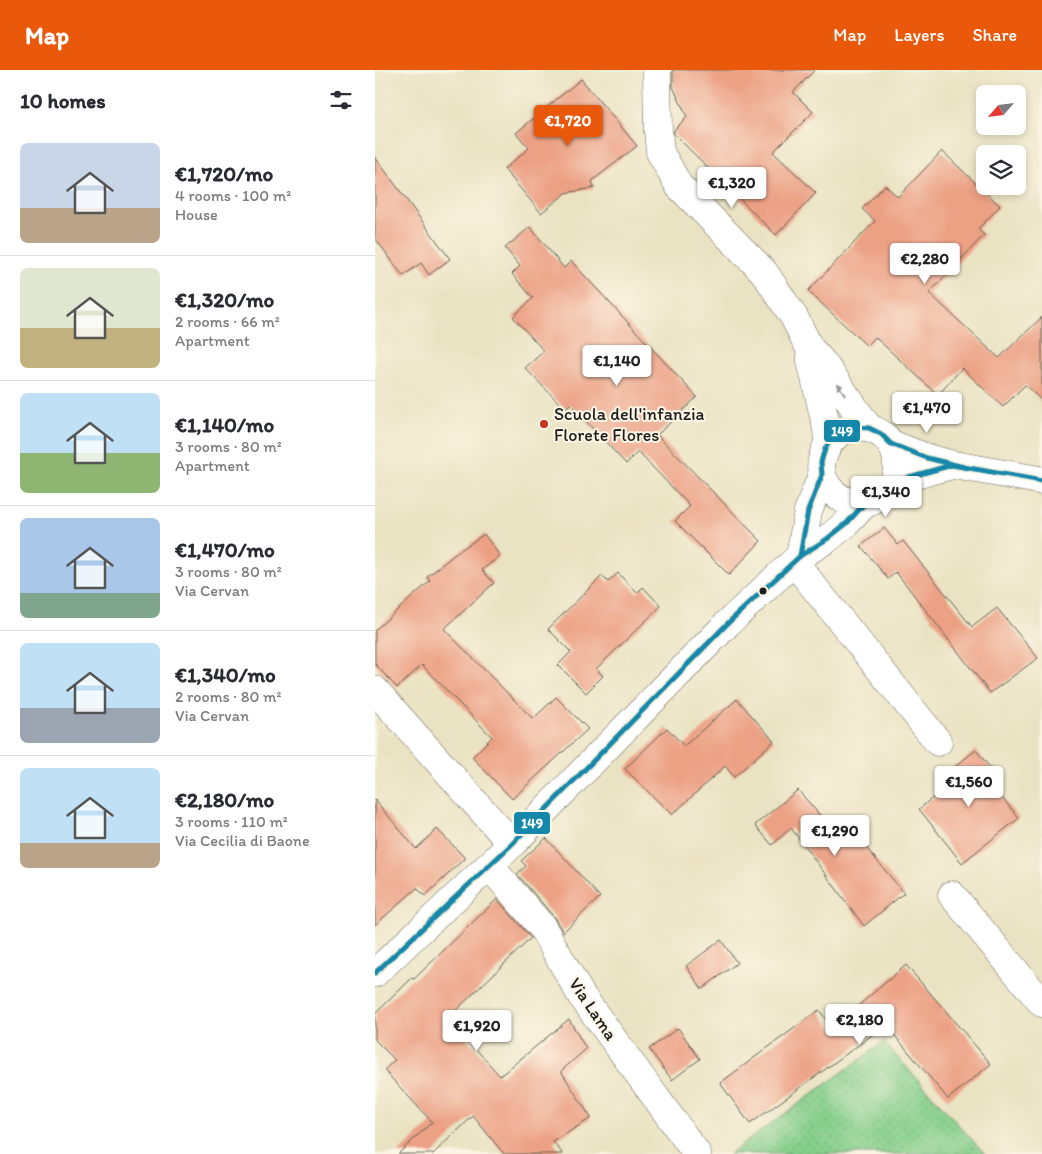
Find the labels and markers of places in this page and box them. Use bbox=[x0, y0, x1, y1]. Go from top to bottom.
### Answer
pin: €1,720 bbox=[527, 104, 609, 147]
pin: €1,320 bbox=[691, 166, 773, 209]
pin: €2,280 bbox=[884, 242, 966, 285]
pin: €1,140 bbox=[576, 344, 658, 387]
pin: €1,470 bbox=[886, 392, 968, 434]
place label: Scuola dell'infanzia Florete Flores bbox=[554, 403, 705, 446]
marker: Scuola dell'infanzia Florete Flores bbox=[538, 418, 550, 430]
pin: €1,340 bbox=[845, 476, 927, 518]
unlabelled marker bbox=[758, 586, 768, 596]
pin: €1,560 bbox=[928, 766, 1010, 808]
pin: €1,290 bbox=[794, 814, 876, 857]
pin: €2,180 bbox=[819, 1004, 901, 1046]
pin: €1,920 bbox=[436, 1010, 518, 1052]

